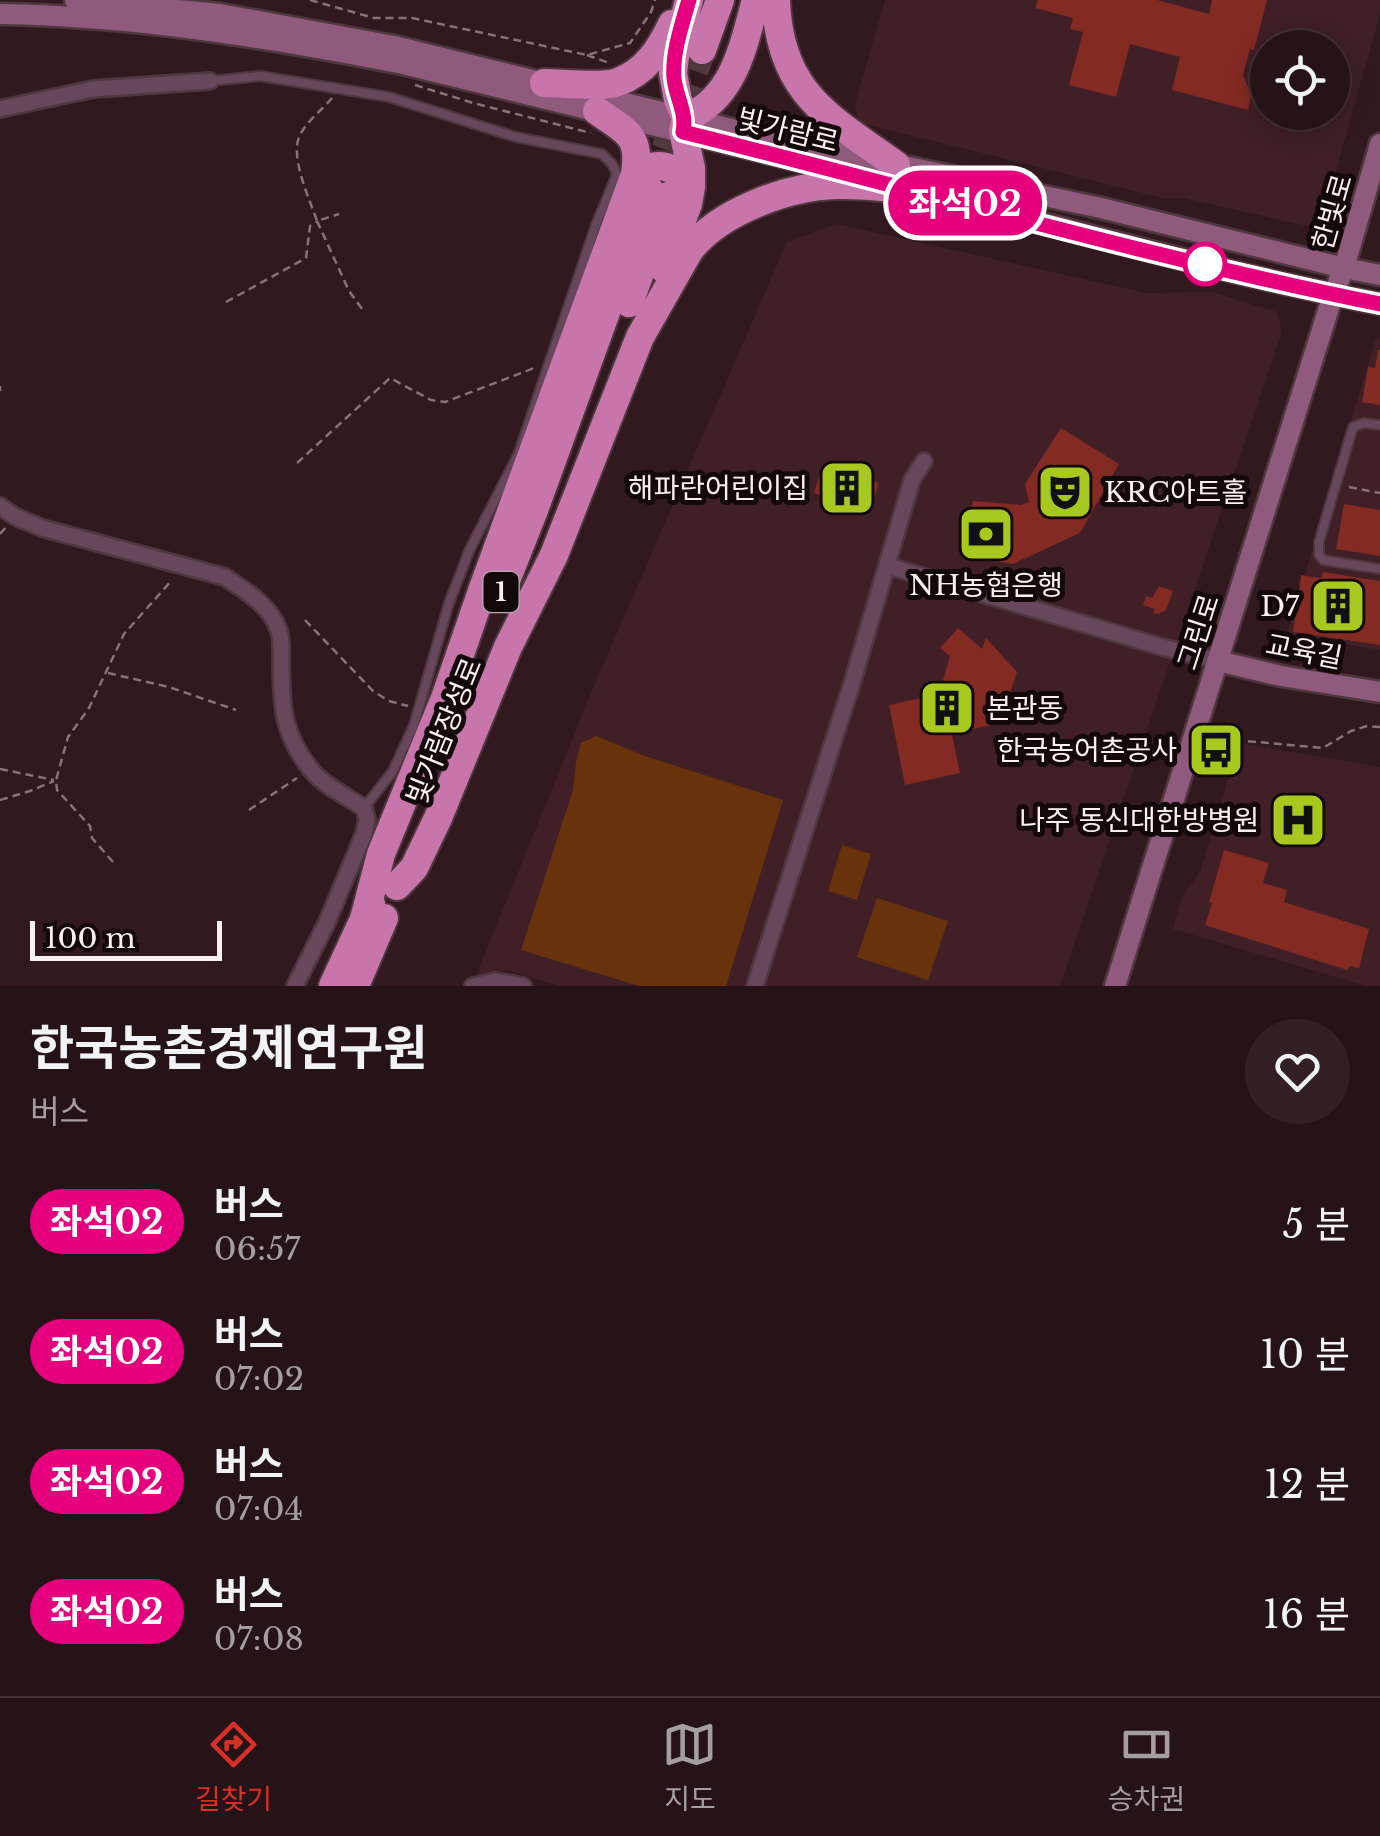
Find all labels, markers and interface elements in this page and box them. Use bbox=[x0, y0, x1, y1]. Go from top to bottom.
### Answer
map controls bbox=[1250, 30, 1350, 130]
button: locate bbox=[1250, 30, 1350, 130]
street label: 빛가람로 bbox=[734, 101, 842, 160]
line badge: 좌석02 bbox=[895, 170, 1035, 236]
street label: 한빛로 bbox=[1305, 170, 1360, 254]
text: 좌석02 bbox=[908, 182, 1022, 225]
unlabelled marker bbox=[1184, 243, 1226, 285]
building icon: 해파란어린이집 bbox=[817, 458, 877, 518]
theatre icon: KRC아트홀 bbox=[1035, 462, 1095, 522]
place label: 해파란어린이집 bbox=[628, 471, 808, 506]
place label: KRC아트홀 bbox=[1104, 475, 1247, 510]
bank icon: NH농협은행 bbox=[956, 504, 1016, 564]
place label: NH농협은행 bbox=[909, 568, 1063, 603]
road number: 1 bbox=[484, 572, 518, 612]
building icon: D7 bbox=[1308, 576, 1368, 636]
place label: D7 bbox=[1260, 589, 1300, 624]
street label: 그린로 bbox=[1170, 590, 1227, 674]
street label: 교육길 bbox=[1263, 627, 1345, 676]
street label: 빛가람장성로 bbox=[399, 653, 490, 809]
building icon: 본관동 bbox=[917, 678, 977, 738]
place label: 본관동 bbox=[986, 691, 1063, 726]
bus stop icon: 한국농어촌공사 bbox=[1186, 720, 1246, 780]
place label: 한국농어촌공사 bbox=[997, 733, 1177, 768]
hospital icon: 나주 동신대한방병원 bbox=[1268, 790, 1328, 850]
place label: 나주 동신대한방병원 bbox=[1019, 803, 1259, 838]
scale bar bbox=[30, 916, 222, 960]
text: 100 m bbox=[45, 921, 136, 956]
text: 한국농촌경제연구원 bbox=[30, 1018, 427, 1078]
button: heart bbox=[1245, 1019, 1350, 1124]
text: 버스 bbox=[30, 1092, 89, 1132]
text: 버스 bbox=[214, 1181, 284, 1228]
text: 좌석02 bbox=[50, 1200, 164, 1243]
text: 5 분 bbox=[1283, 1201, 1350, 1248]
text: 06:57 bbox=[214, 1229, 300, 1269]
text: 버스 bbox=[214, 1311, 284, 1358]
text: 좌석02 bbox=[50, 1330, 164, 1373]
text: 10 분 bbox=[1260, 1331, 1350, 1378]
text: 07:02 bbox=[214, 1359, 304, 1399]
text: 버스 bbox=[214, 1441, 284, 1488]
text: 좌석02 bbox=[50, 1460, 164, 1503]
text: 12 분 bbox=[1264, 1461, 1350, 1508]
text: 07:04 bbox=[214, 1489, 303, 1529]
text: 버스 bbox=[214, 1571, 284, 1618]
text: 좌석02 bbox=[50, 1590, 164, 1633]
text: 16 분 bbox=[1263, 1591, 1350, 1638]
text: 07:08 bbox=[214, 1619, 304, 1659]
tab: 길찾기 bbox=[195, 1717, 272, 1817]
tab: 지도 bbox=[662, 1717, 717, 1817]
tab: 승차권 bbox=[1108, 1717, 1185, 1817]

